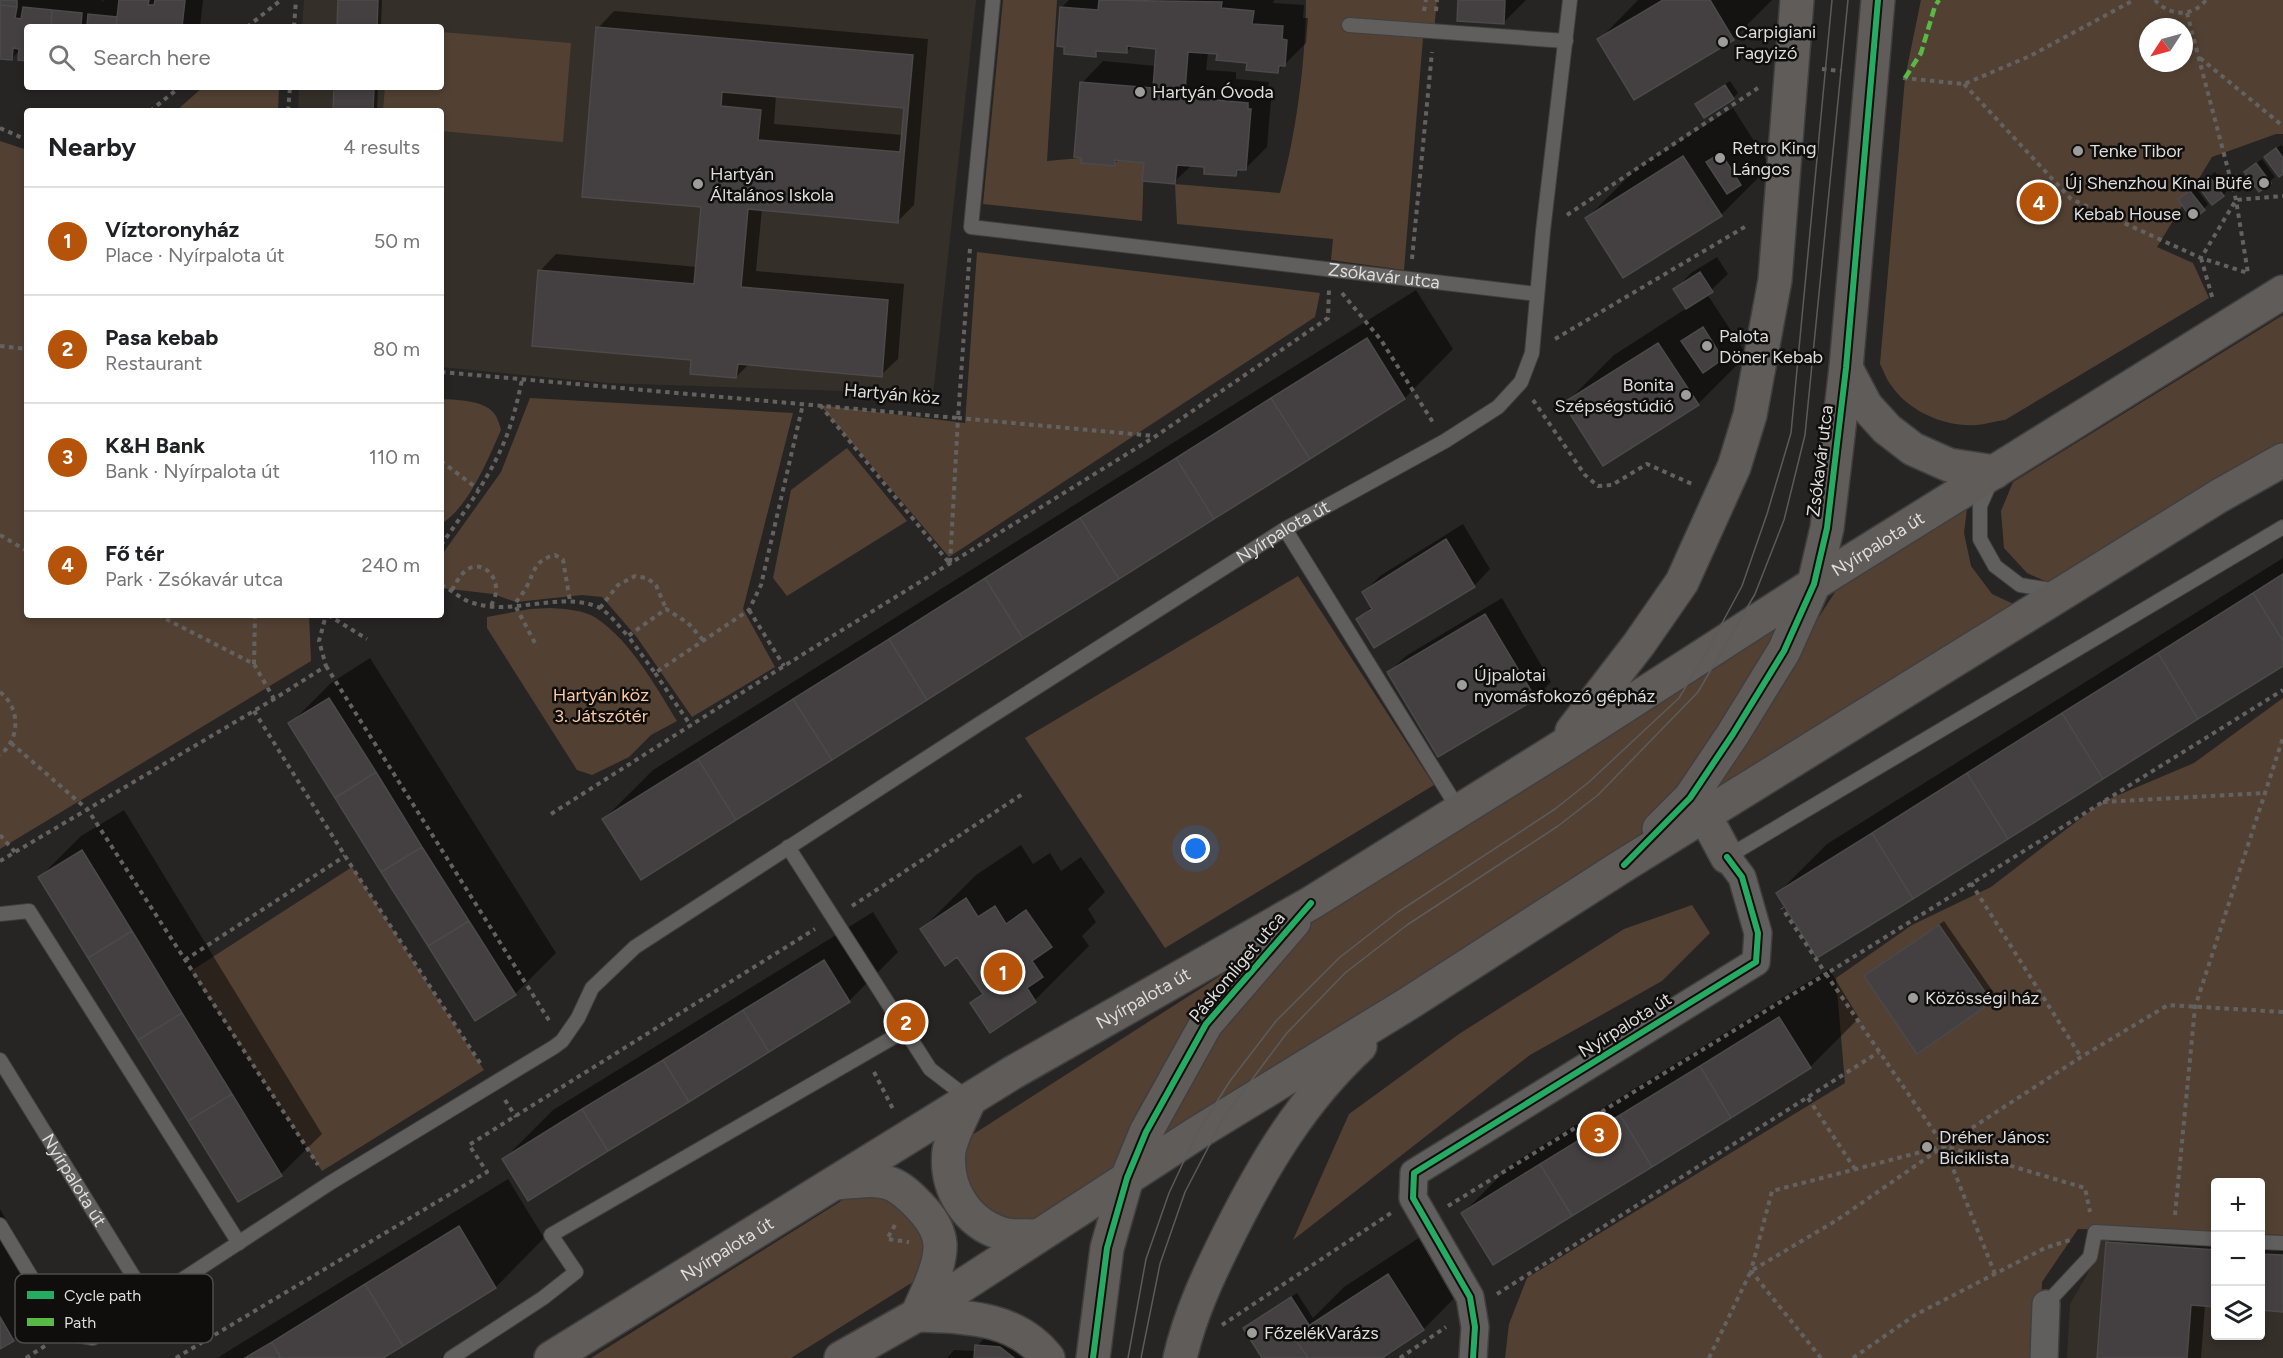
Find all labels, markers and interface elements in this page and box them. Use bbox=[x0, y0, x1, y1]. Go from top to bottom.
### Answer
north arrow bbox=[2139, 18, 2193, 72]
place label: Carpigiani Fagyizó bbox=[1735, 21, 1816, 64]
search box bbox=[24, 24, 444, 90]
marker: Carpigiani Fagyizó bbox=[1716, 35, 1730, 49]
icon: search bbox=[45, 41, 78, 74]
text: Search here bbox=[93, 44, 211, 71]
place label: Hartyán Óvoda bbox=[1152, 81, 1274, 103]
marker: Hartyán Óvoda bbox=[1133, 85, 1147, 99]
text: Nearby bbox=[48, 131, 136, 163]
text: 4 results bbox=[343, 135, 420, 159]
place label: Retro King Lángos bbox=[1732, 137, 1817, 180]
place label: Tenke Tibor bbox=[2090, 140, 2183, 162]
marker: Tenke Tibor bbox=[2071, 144, 2085, 158]
marker: Retro King Lángos bbox=[1713, 151, 1727, 165]
place label: Hartyán Általános Iskola bbox=[710, 163, 834, 206]
place label: Új Shenzhou Kínai Büfé bbox=[2065, 172, 2252, 194]
marker: Új Shenzhou Kínai Büfé bbox=[2257, 176, 2271, 190]
marker: Hartyán Általános Iskola bbox=[691, 177, 705, 191]
pin: 4 bbox=[2020, 180, 2058, 224]
place label: Kebab House bbox=[2073, 203, 2181, 225]
marker: Kebab House bbox=[2186, 207, 2200, 221]
text: Víztoronyház bbox=[105, 216, 239, 243]
text: 1 bbox=[63, 229, 72, 253]
text: 50 m bbox=[374, 229, 420, 253]
text: Place · Nyírpalota út bbox=[105, 243, 285, 267]
street label: Zsókavár utca bbox=[1327, 258, 1441, 293]
text: Pasa kebab bbox=[105, 324, 218, 351]
place label: Palota Döner Kebab bbox=[1719, 325, 1823, 368]
text: 2 bbox=[62, 337, 73, 361]
text: 80 m bbox=[373, 337, 420, 361]
marker: Palota Döner Kebab bbox=[1700, 339, 1714, 353]
text: Restaurant bbox=[105, 351, 202, 375]
place label: Bonita Szépségstúdió bbox=[1554, 374, 1674, 417]
street label: Hartyán köz bbox=[843, 379, 941, 409]
marker: Bonita Szépségstúdió bbox=[1679, 388, 1693, 402]
street label: Zsókavár utca bbox=[1802, 404, 1838, 518]
text: K&H Bank bbox=[105, 432, 205, 459]
text: 3 bbox=[62, 445, 73, 469]
text: 110 m bbox=[369, 445, 420, 469]
text: Bank · Nyírpalota út bbox=[105, 459, 280, 483]
street label: Nyírpalota út bbox=[1232, 495, 1334, 568]
street label: Nyírpalota út bbox=[1828, 507, 1929, 581]
text: Fő tér bbox=[105, 540, 164, 567]
text: 4 bbox=[61, 553, 74, 577]
text: 240 m bbox=[362, 553, 420, 577]
text: Park · Zsókavár utca bbox=[105, 567, 283, 591]
place label: Újpalotai nyomásfokozó gépház bbox=[1474, 664, 1655, 707]
marker: Újpalotai nyomásfokozó gépház bbox=[1455, 678, 1469, 692]
park label: Hartyán köz 3. Játszótér bbox=[553, 684, 649, 727]
your location bbox=[1181, 834, 1210, 863]
street label: Páskomliget utca bbox=[1184, 907, 1290, 1027]
pin: 1 bbox=[984, 950, 1022, 994]
street label: Nyírpalota út bbox=[1092, 963, 1195, 1034]
place label: Közösségi ház bbox=[1925, 987, 2040, 1009]
street label: Nyírpalota út bbox=[1575, 988, 1676, 1062]
marker: Közösségi ház bbox=[1906, 991, 1920, 1005]
pin: 2 bbox=[886, 1000, 926, 1044]
pin: 3 bbox=[1580, 1112, 1618, 1156]
place label: Dréher János: Biciklista bbox=[1939, 1126, 2050, 1169]
street label: Nyírpalota út bbox=[37, 1129, 111, 1231]
marker: Dréher János: Biciklista bbox=[1920, 1140, 1934, 1154]
map controls bbox=[2211, 1178, 2265, 1340]
button: + bbox=[2211, 1178, 2265, 1232]
street label: Nyírpalota út bbox=[677, 1212, 778, 1286]
button: − bbox=[2211, 1232, 2265, 1286]
legend bbox=[15, 1274, 213, 1343]
text: Cycle path bbox=[64, 1286, 141, 1305]
button: layers bbox=[2211, 1286, 2265, 1340]
text: Path bbox=[64, 1313, 96, 1332]
place label: FőzelékVarázs bbox=[1264, 1322, 1379, 1344]
marker: FőzelékVarázs bbox=[1245, 1326, 1259, 1340]

